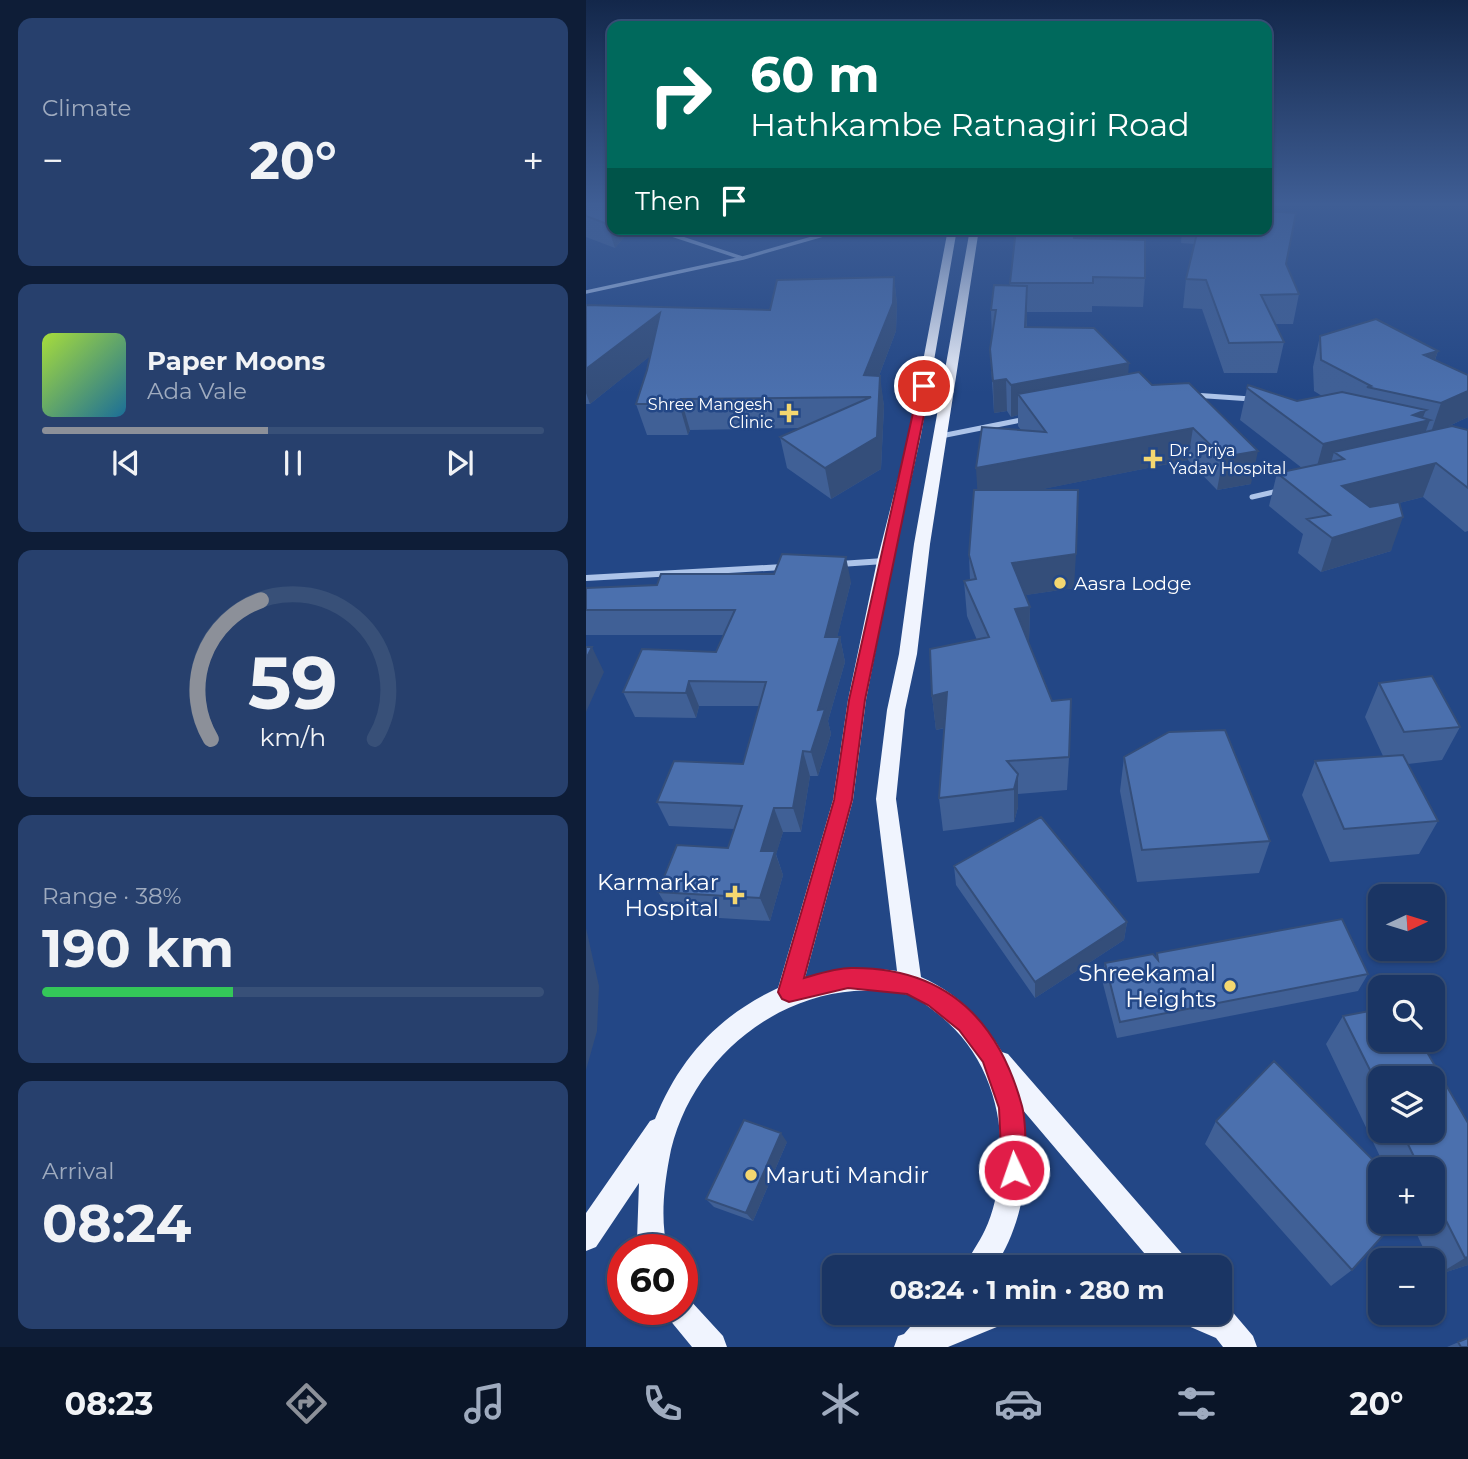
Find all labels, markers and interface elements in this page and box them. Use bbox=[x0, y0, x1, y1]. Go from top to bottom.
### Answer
text: 60 m bbox=[750, 45, 880, 104]
icon: right bbox=[635, 49, 726, 140]
text: Climate bbox=[42, 94, 131, 122]
text: Hathkambe Ratnagiri Road bbox=[750, 105, 1190, 144]
text: 20° bbox=[249, 129, 337, 192]
text: − bbox=[42, 137, 64, 184]
text: + bbox=[522, 137, 544, 184]
icon: arrive bbox=[715, 182, 753, 220]
text: Then bbox=[635, 185, 701, 217]
text: Paper Moons bbox=[147, 345, 325, 377]
pin bbox=[894, 356, 954, 416]
icon: arrive bbox=[905, 367, 943, 405]
text: Ada Vale bbox=[147, 377, 247, 405]
place label: Shree Mangesh Clinic bbox=[648, 395, 773, 432]
marker: Shree Mangesh Clinic bbox=[779, 403, 799, 423]
place label: Dr. Priya Yadav Hospital bbox=[1169, 441, 1286, 478]
icon: previous bbox=[107, 444, 145, 482]
icon: pause bbox=[274, 444, 312, 482]
icon: next bbox=[441, 444, 479, 482]
marker: Dr. Priya Yadav Hospital bbox=[1143, 449, 1163, 469]
place label: Aasra Lodge bbox=[1074, 572, 1191, 595]
marker: Aasra Lodge bbox=[1052, 575, 1068, 591]
text: 59 bbox=[248, 640, 338, 728]
text: km/h bbox=[260, 722, 326, 752]
place label: Karmarkar Hospital bbox=[597, 868, 719, 922]
text: Range · 38% bbox=[42, 882, 182, 910]
north arrow bbox=[1368, 884, 1445, 961]
map controls bbox=[1368, 884, 1445, 1325]
marker: Karmarkar Hospital bbox=[725, 885, 745, 905]
text: 190 km bbox=[42, 917, 234, 980]
place label: Shreekamal Heights bbox=[1078, 959, 1216, 1013]
button: search bbox=[1368, 975, 1445, 1052]
marker: Shreekamal Heights bbox=[1222, 978, 1238, 994]
button: layers bbox=[1368, 1066, 1445, 1143]
position arrow bbox=[977, 1133, 1051, 1207]
text: Arrival bbox=[42, 1157, 115, 1185]
button: + bbox=[1368, 1157, 1445, 1234]
place label: Maruti Mandir bbox=[765, 1161, 929, 1189]
marker: Maruti Mandir bbox=[743, 1167, 759, 1183]
text: 08:24 bbox=[42, 1192, 191, 1255]
speed limit sign: 60 bbox=[607, 1234, 698, 1325]
button: − bbox=[1368, 1248, 1445, 1325]
text: 08:24 · 1 min · 280 m bbox=[889, 1274, 1165, 1306]
icon: directions bbox=[282, 1379, 331, 1428]
icon: music bbox=[460, 1379, 509, 1428]
icon: phone bbox=[638, 1379, 687, 1428]
icon: climate bbox=[816, 1379, 865, 1428]
icon: car bbox=[994, 1379, 1043, 1428]
icon: filters bbox=[1172, 1379, 1221, 1428]
text: 08:23 bbox=[64, 1384, 153, 1423]
text: 20° bbox=[1350, 1384, 1403, 1423]

